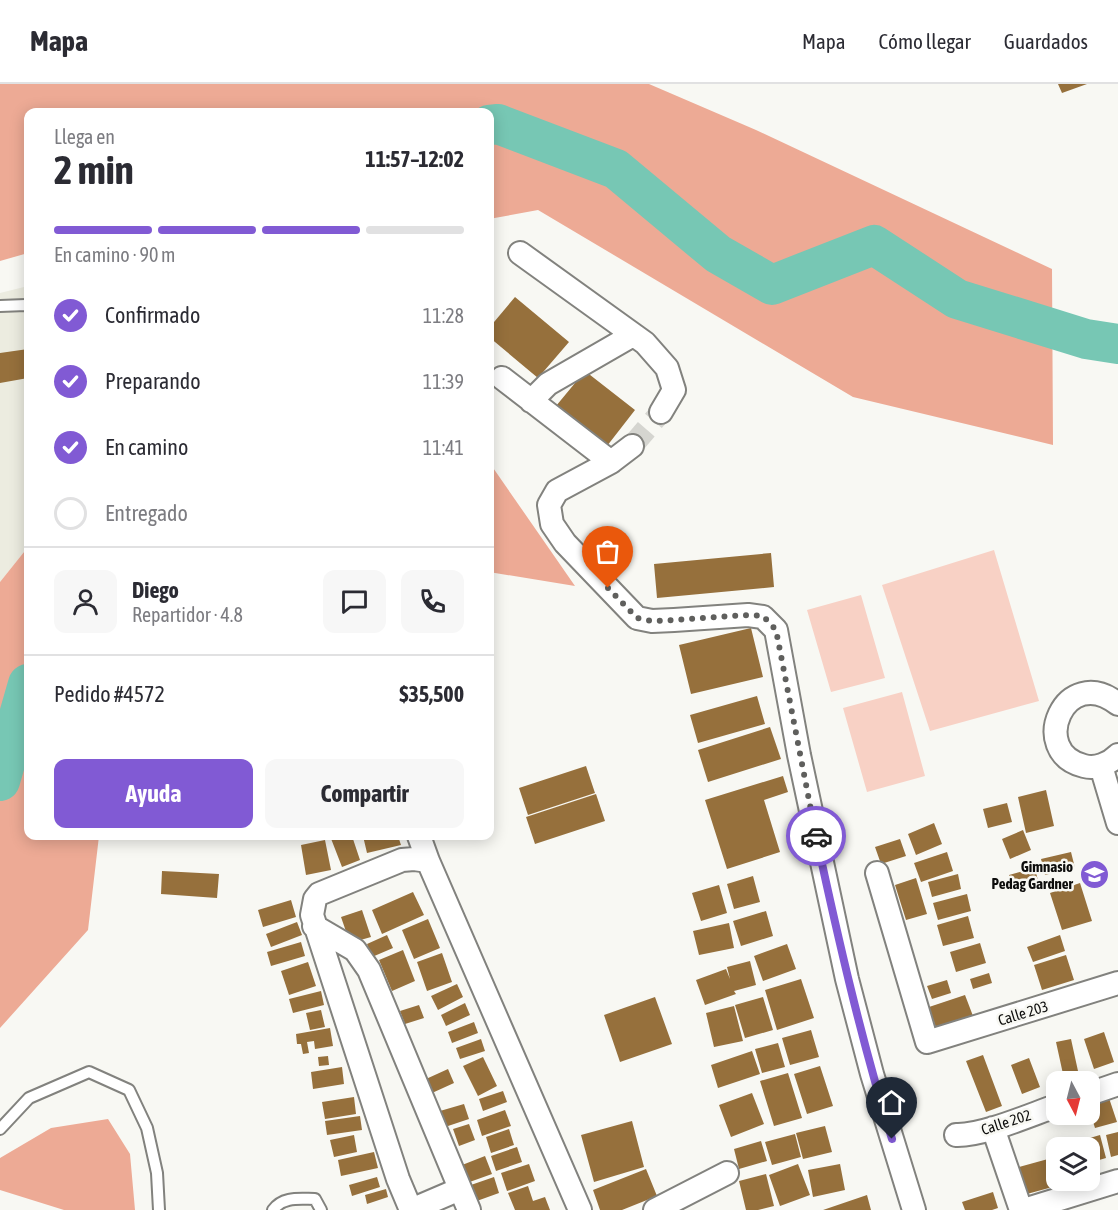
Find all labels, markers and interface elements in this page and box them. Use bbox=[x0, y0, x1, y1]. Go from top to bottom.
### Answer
text: Mapa bbox=[30, 25, 88, 57]
text: Mapa bbox=[802, 29, 846, 53]
text: Cómo llegar bbox=[879, 29, 971, 53]
text: Guardados bbox=[1004, 29, 1088, 53]
text: Llega en bbox=[54, 125, 115, 148]
text: 11:57–12:02 bbox=[365, 146, 464, 172]
text: 2 min bbox=[54, 148, 134, 192]
text: En camino · 90 m bbox=[54, 243, 175, 266]
icon: check bbox=[54, 299, 87, 332]
text: Confirmado bbox=[105, 302, 200, 328]
text: 11:28 bbox=[423, 304, 464, 327]
icon: check bbox=[54, 365, 87, 398]
text: Preparando bbox=[105, 368, 201, 394]
text: 11:39 bbox=[423, 370, 464, 393]
icon: check bbox=[54, 431, 87, 464]
text: En camino bbox=[105, 434, 188, 460]
text: 11:41 bbox=[423, 436, 464, 459]
text: Entregado bbox=[105, 500, 188, 526]
pin bbox=[582, 526, 633, 588]
icon: bag bbox=[591, 535, 624, 568]
button: person bbox=[54, 570, 117, 633]
button: chat bbox=[323, 570, 386, 633]
button: phone bbox=[401, 570, 464, 633]
text: Diego bbox=[132, 577, 179, 603]
text: Repartidor · 4.8 bbox=[132, 603, 243, 626]
text: Pedido #4572 bbox=[54, 681, 165, 707]
text: $35,500 bbox=[399, 681, 464, 707]
button: Ayuda bbox=[54, 759, 253, 828]
button: Compartir bbox=[265, 759, 464, 828]
courier bbox=[786, 806, 846, 866]
icon: car bbox=[800, 820, 833, 853]
place label: Gimnasio Pedag Gardner bbox=[992, 858, 1074, 892]
school or university icon: Gimnasio Pedag Gardner bbox=[1078, 859, 1110, 891]
street label: Calle 203 bbox=[996, 997, 1050, 1029]
north arrow bbox=[1046, 1071, 1100, 1125]
map controls bbox=[1046, 1071, 1100, 1191]
pin bbox=[866, 1077, 917, 1139]
icon: home bbox=[875, 1086, 908, 1119]
street label: Calle 202 bbox=[979, 1106, 1033, 1138]
button: layers bbox=[1046, 1137, 1100, 1191]

